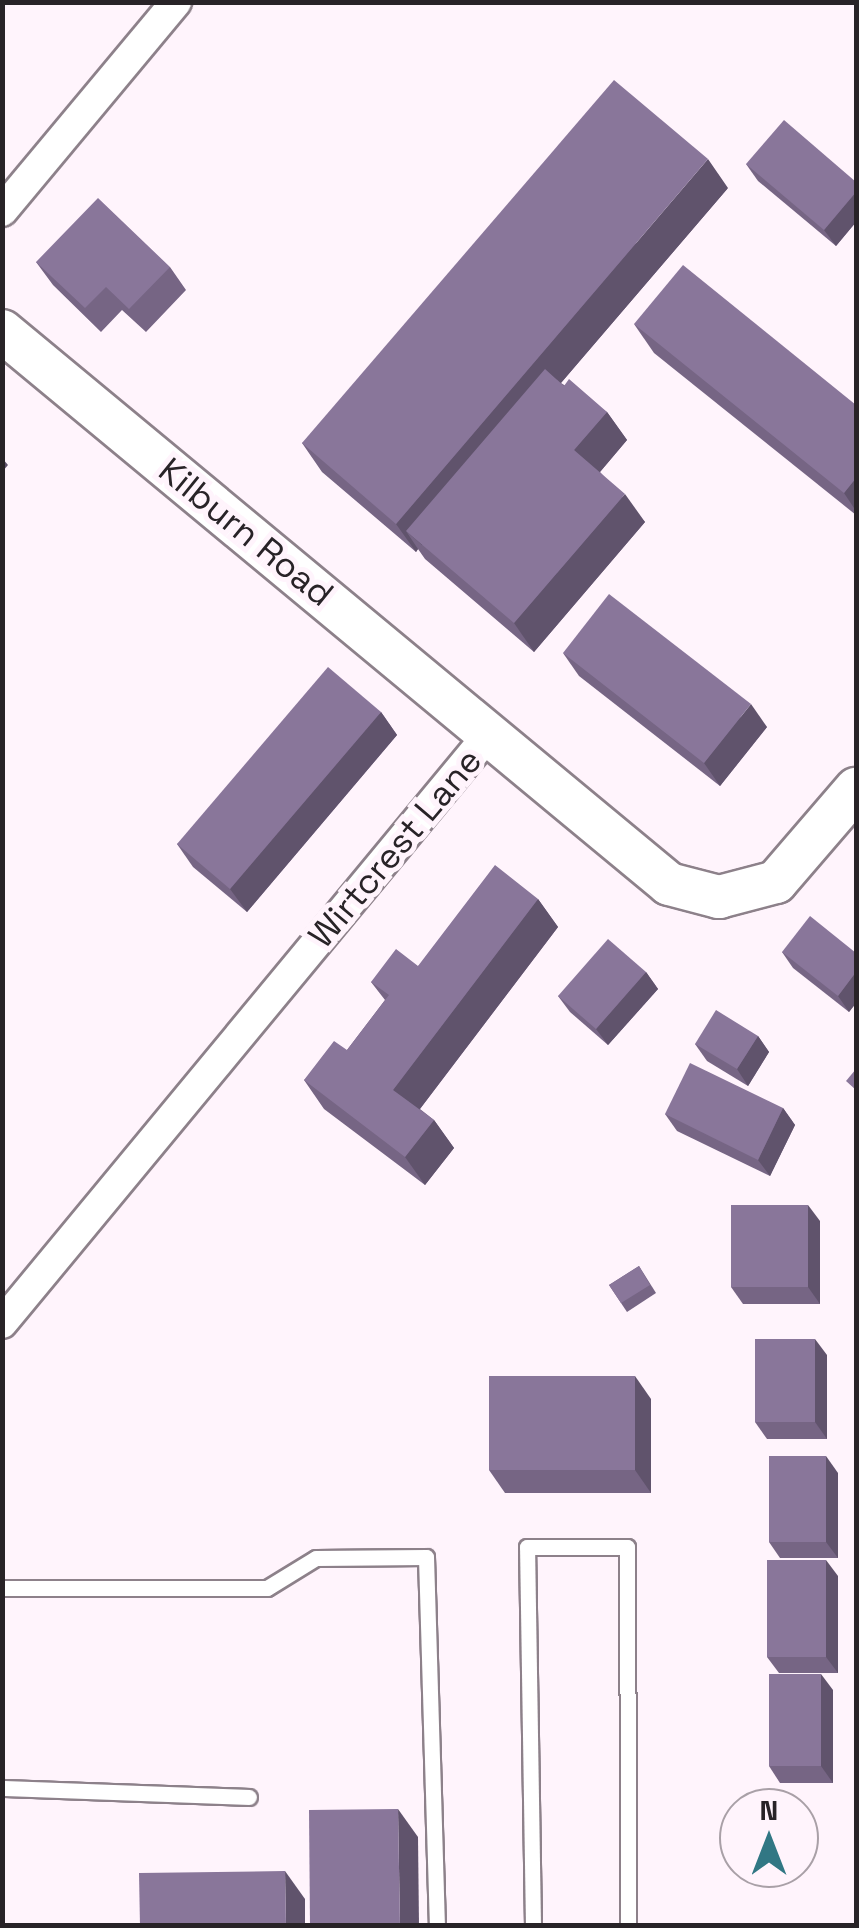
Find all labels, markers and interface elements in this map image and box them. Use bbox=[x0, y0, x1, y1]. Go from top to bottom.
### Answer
street label: Kilburn Road bbox=[150, 449, 342, 615]
street label: Wirtcrest Lane bbox=[300, 740, 490, 956]
north arrow bbox=[719, 1788, 819, 1888]
text: N bbox=[760, 1792, 778, 1828]

